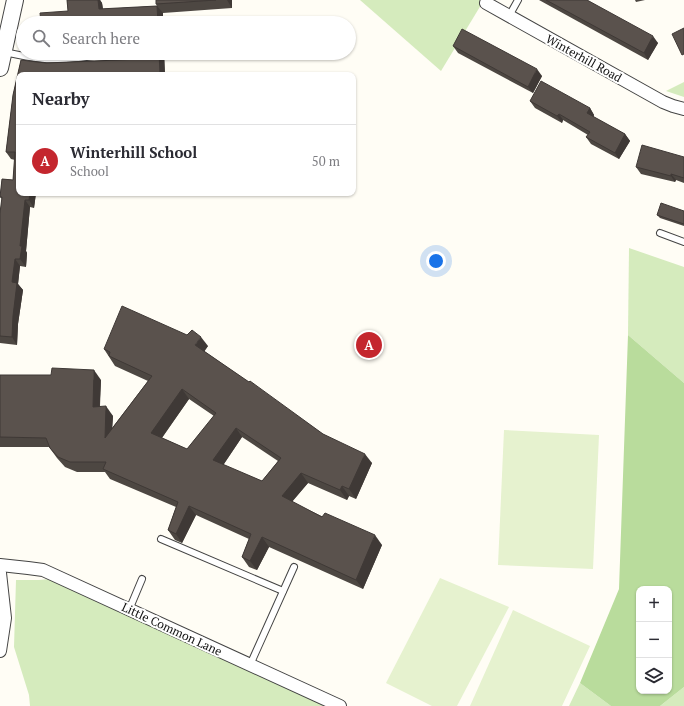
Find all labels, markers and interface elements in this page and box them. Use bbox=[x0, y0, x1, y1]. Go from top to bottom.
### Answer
search box bbox=[16, 16, 356, 60]
icon: search bbox=[30, 27, 52, 49]
text: Search here bbox=[62, 28, 140, 48]
street label: Winterhill Road bbox=[543, 31, 625, 85]
text: Nearby bbox=[32, 87, 90, 110]
text: Winterhill School bbox=[70, 142, 197, 162]
text: A bbox=[40, 152, 50, 170]
text: 50 m bbox=[312, 152, 340, 170]
text: School bbox=[70, 162, 109, 180]
your location bbox=[426, 251, 446, 271]
pin: A bbox=[356, 330, 382, 360]
map controls bbox=[636, 586, 672, 694]
button: + bbox=[636, 586, 672, 622]
street label: Little Common Lane bbox=[119, 599, 225, 659]
button: − bbox=[636, 622, 672, 658]
button: layers bbox=[636, 658, 672, 694]

